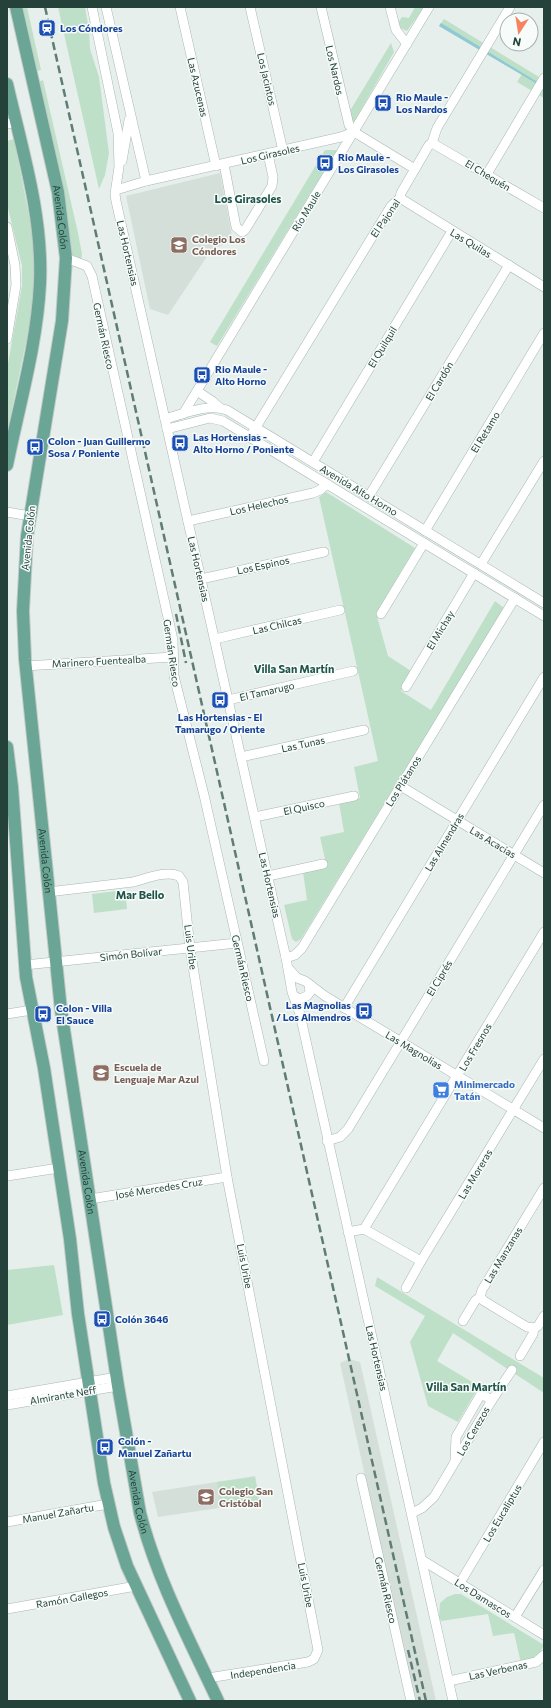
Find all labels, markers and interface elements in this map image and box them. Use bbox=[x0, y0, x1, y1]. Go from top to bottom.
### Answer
north arrow bbox=[499, 12, 539, 52]
station icon: Los Cóndores bbox=[37, 18, 57, 38]
place label: Los Cóndores bbox=[60, 22, 123, 34]
text: N bbox=[511, 35, 522, 49]
street label: Los Nardos bbox=[323, 44, 347, 97]
street label: Los Jacintos bbox=[255, 51, 279, 107]
street label: Las Azucenas bbox=[185, 56, 211, 118]
place label: Rio Maule - Los Nardos bbox=[396, 91, 448, 115]
bus stop icon: Rio Maule - Los Nardos bbox=[373, 93, 393, 113]
street label: Los Girasoles bbox=[239, 141, 301, 167]
place label: Rio Maule - Los Girasoles bbox=[338, 151, 399, 175]
bus stop icon: Rio Maule - Los Girasoles bbox=[315, 153, 335, 173]
street label: El Chequén bbox=[463, 157, 513, 193]
street label: Avenida Colón bbox=[51, 184, 71, 250]
street label: Río Maule bbox=[289, 189, 323, 233]
district label: Los Girasoles bbox=[215, 192, 282, 205]
street label: El Pajonal bbox=[368, 196, 402, 240]
street label: Las Hortensias bbox=[115, 219, 141, 287]
street label: Las Quilas bbox=[448, 226, 494, 260]
place label: Colegio Los Cóndores bbox=[192, 233, 246, 257]
school or university icon: Colegio Los Cóndores bbox=[169, 235, 189, 255]
street label: Germán Riesco bbox=[91, 301, 117, 371]
street label: El Quilquil bbox=[365, 324, 399, 370]
street label: El Cardón bbox=[423, 359, 455, 403]
place label: Rio Maule - Alto Horno bbox=[215, 363, 267, 387]
bus stop icon: Rio Maule - Alto Horno bbox=[192, 365, 212, 385]
street label: El Retamo bbox=[468, 409, 502, 455]
place label: Las Hortensias - Alto Horno / Poniente bbox=[193, 431, 294, 455]
bus stop icon: Las Hortensias - Alto Horno / Poniente bbox=[170, 433, 190, 453]
place label: Colon - Juan Guillermo Sosa / Poniente bbox=[48, 435, 151, 459]
bus stop icon: Colon - Juan Guillermo Sosa / Poniente bbox=[25, 437, 45, 457]
street label: Avenida Alto Horno bbox=[318, 462, 400, 518]
street label: Los Helechos bbox=[229, 492, 290, 518]
street label: Avenida Colón bbox=[19, 505, 37, 571]
street label: Las Hortensias bbox=[186, 535, 212, 603]
street label: Los Espinos bbox=[236, 554, 291, 576]
street label: El Michay bbox=[424, 608, 456, 652]
street label: Las Chilcas bbox=[251, 613, 303, 636]
street label: Germán Riesco bbox=[161, 618, 183, 688]
street label: Marinero Fuentealba bbox=[52, 653, 146, 669]
district label: Villa San Martín bbox=[254, 662, 334, 675]
street label: El Tamarugo bbox=[238, 679, 296, 703]
bus stop icon: Las Hortensias - El Tamarugo / Oriente bbox=[210, 690, 230, 710]
place label: Las Hortensias - El Tamarugo / Oriente bbox=[175, 711, 265, 735]
street label: Las Tunas bbox=[280, 733, 326, 754]
street label: Los Plátanos bbox=[383, 753, 424, 809]
street label: El Quisco bbox=[282, 797, 326, 817]
street label: Las Almendras bbox=[422, 810, 466, 873]
street label: Las Acacias bbox=[468, 824, 519, 861]
street label: Avenida Colón bbox=[36, 828, 55, 894]
street label: Las Hortensias bbox=[257, 851, 283, 919]
district label: Mar Bello bbox=[116, 888, 165, 901]
street label: Luis Uribe bbox=[182, 924, 200, 970]
street label: Germán Riesco bbox=[229, 933, 257, 1003]
street label: Simón Bolívar bbox=[99, 945, 163, 963]
street label: El Ciprés bbox=[424, 958, 455, 998]
place label: Las Magnolias / Los Almendros bbox=[276, 999, 351, 1023]
bus stop icon: Las Magnolias / Los Almendros bbox=[354, 1001, 374, 1021]
place label: Colon - Villa El Sauce bbox=[56, 1002, 112, 1026]
bus stop icon: Colon - Villa El Sauce bbox=[33, 1004, 53, 1024]
street label: Los Fresnos bbox=[456, 1021, 494, 1073]
street label: Las Magnolias bbox=[383, 1028, 445, 1072]
place label: Escuela de Lenguaje Mar Azul bbox=[114, 1061, 199, 1085]
school or university icon: Escuela de Lenguaje Mar Azul bbox=[91, 1063, 111, 1083]
place label: Minimercado Tatán bbox=[454, 1078, 515, 1102]
supermarket icon: Minimercado Tatán bbox=[431, 1080, 451, 1100]
street label: Las Moreras bbox=[456, 1147, 495, 1201]
street label: Avenida Colón bbox=[76, 1149, 98, 1215]
street label: José Mercedes Cruz bbox=[114, 1175, 204, 1201]
street label: Las Manzanas bbox=[481, 1224, 525, 1285]
street label: Luis Uribe bbox=[235, 1243, 255, 1289]
bus stop icon: Colón 3646 bbox=[92, 1309, 112, 1329]
place label: Colón 3646 bbox=[115, 1313, 169, 1325]
street label: Las Hortensias bbox=[364, 1324, 390, 1392]
district label: Villa San Martín bbox=[426, 1380, 506, 1393]
street label: Almirante Neff bbox=[29, 1383, 97, 1407]
street label: Los Cerezos bbox=[454, 1404, 492, 1458]
place label: Colón - Manuel Zañartu bbox=[118, 1435, 192, 1459]
bus stop icon: Colón - Manuel Zañartu bbox=[95, 1437, 115, 1457]
street label: Avenida Colón bbox=[127, 1469, 152, 1535]
street label: Los Eucaliptus bbox=[480, 1482, 524, 1544]
place label: Colegio San Cristóbal bbox=[219, 1485, 273, 1509]
school or university icon: Colegio San Cristóbal bbox=[196, 1487, 216, 1507]
street label: Manuel Zañartu bbox=[21, 1501, 95, 1525]
street label: Germán Riesco bbox=[372, 1555, 400, 1625]
street label: Luis Uribe bbox=[296, 1562, 316, 1608]
street label: Los Damascos bbox=[452, 1576, 514, 1620]
street label: Ramón Gallegos bbox=[35, 1586, 109, 1610]
street label: Las Verbenas bbox=[468, 1658, 529, 1682]
street label: Independencia bbox=[229, 1659, 297, 1681]

